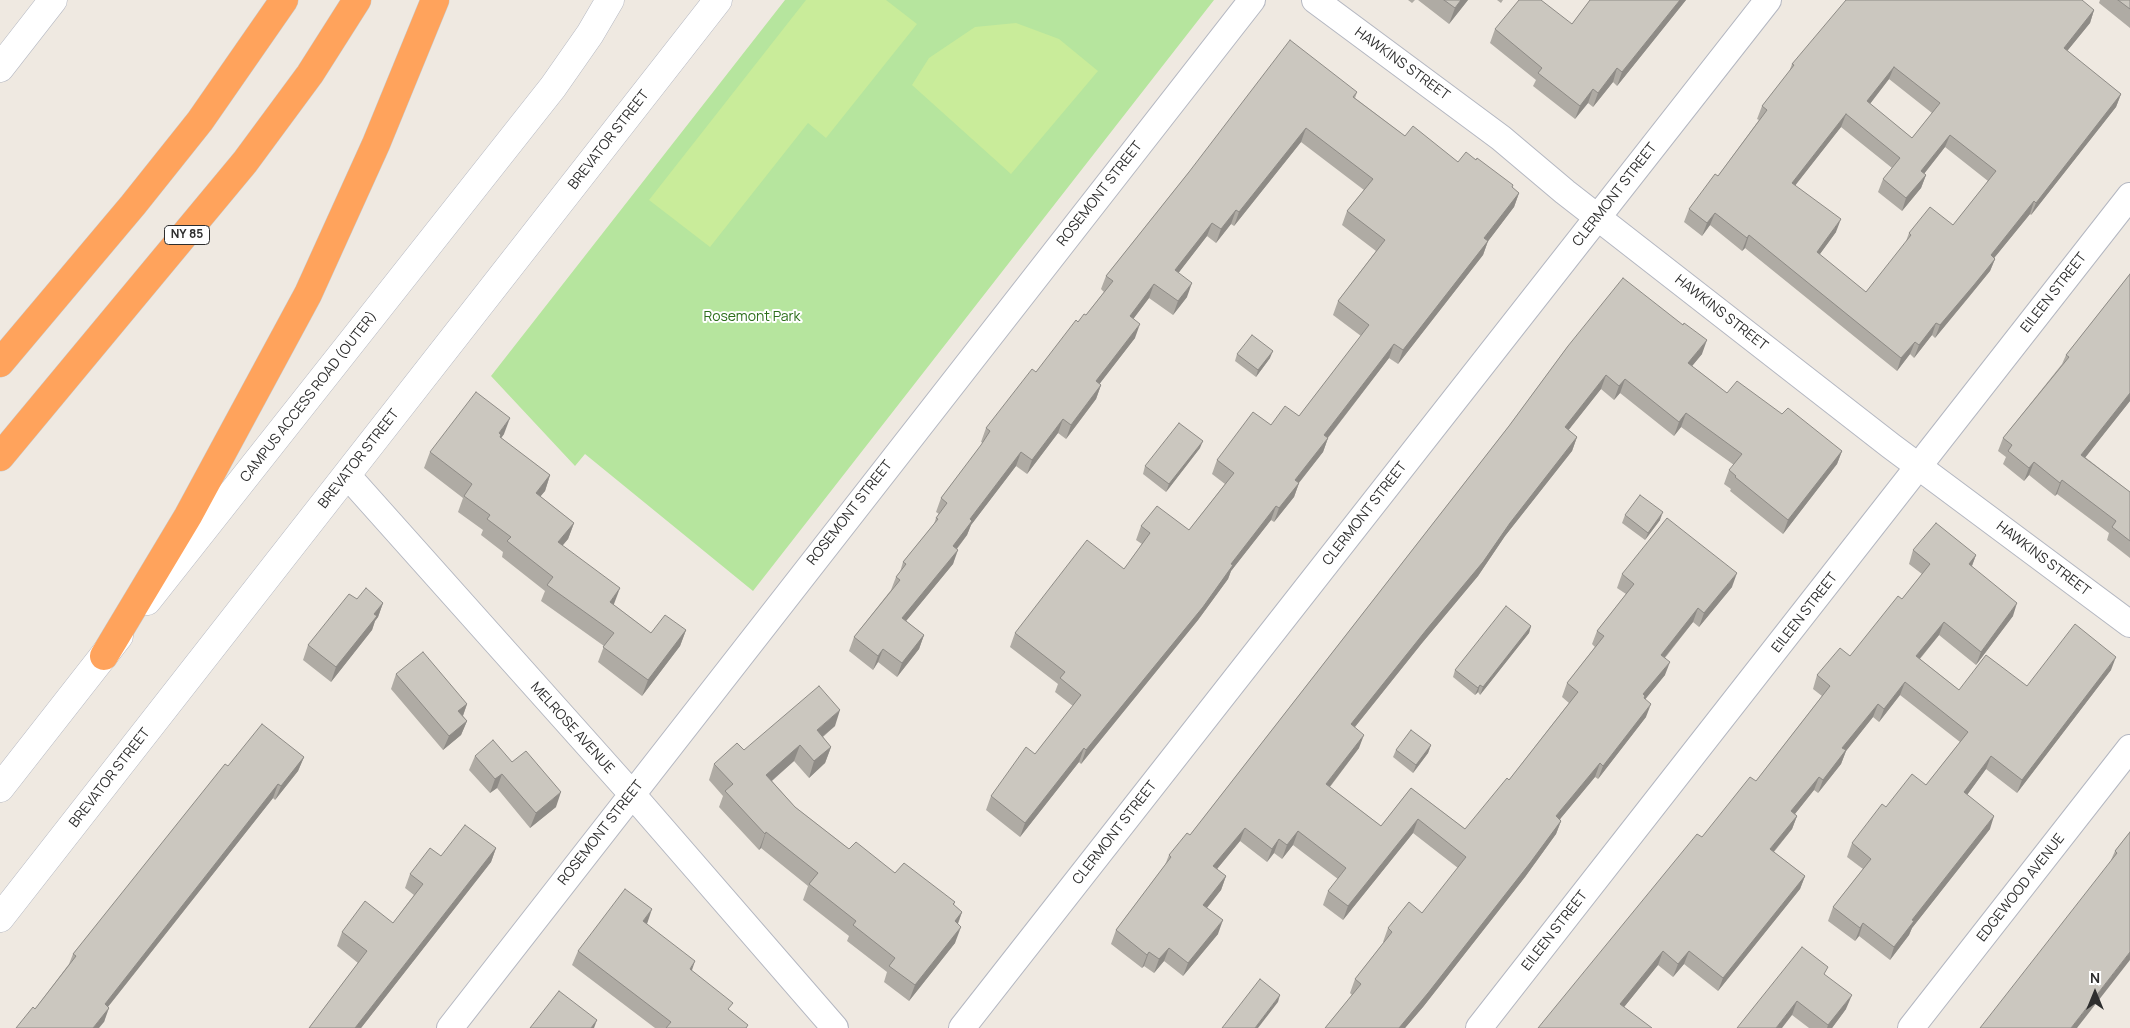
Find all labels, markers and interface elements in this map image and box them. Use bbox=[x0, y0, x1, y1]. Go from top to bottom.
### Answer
street label: HAWKINS STREET bbox=[1351, 24, 1453, 104]
street label: BREVATOR STREET bbox=[565, 87, 653, 193]
street label: ROSEMONT STREET bbox=[1054, 138, 1146, 250]
street label: CLERMONT STREET bbox=[1569, 140, 1661, 250]
road number: NY 85 bbox=[164, 226, 210, 244]
street label: EILEEN STREET bbox=[2018, 250, 2090, 336]
street label: HAWKINS STREET bbox=[1671, 272, 1771, 354]
street label: CAMPUS ACCESS ROAD (OUTER) bbox=[237, 308, 381, 486]
park label: Rosemont Park bbox=[703, 309, 801, 325]
street label: BREVATOR STREET bbox=[315, 406, 403, 512]
street label: ROSEMONT STREET bbox=[804, 457, 896, 569]
street label: CLERMONT STREET bbox=[1319, 459, 1411, 569]
street label: HAWKINS STREET bbox=[1993, 518, 2093, 600]
street label: EILEEN STREET bbox=[1769, 570, 1841, 656]
street label: MELROSE AVENUE bbox=[527, 679, 617, 777]
street label: BREVATOR STREET bbox=[66, 725, 154, 831]
street label: ROSEMONT STREET bbox=[555, 777, 647, 889]
street label: CLERMONT STREET bbox=[1069, 778, 1161, 888]
street label: EDGEWOOD AVENUE bbox=[1974, 831, 2068, 945]
street label: EILEEN STREET bbox=[1519, 888, 1591, 974]
north arrow bbox=[2070, 968, 2120, 1018]
text: N bbox=[2090, 968, 2100, 987]

